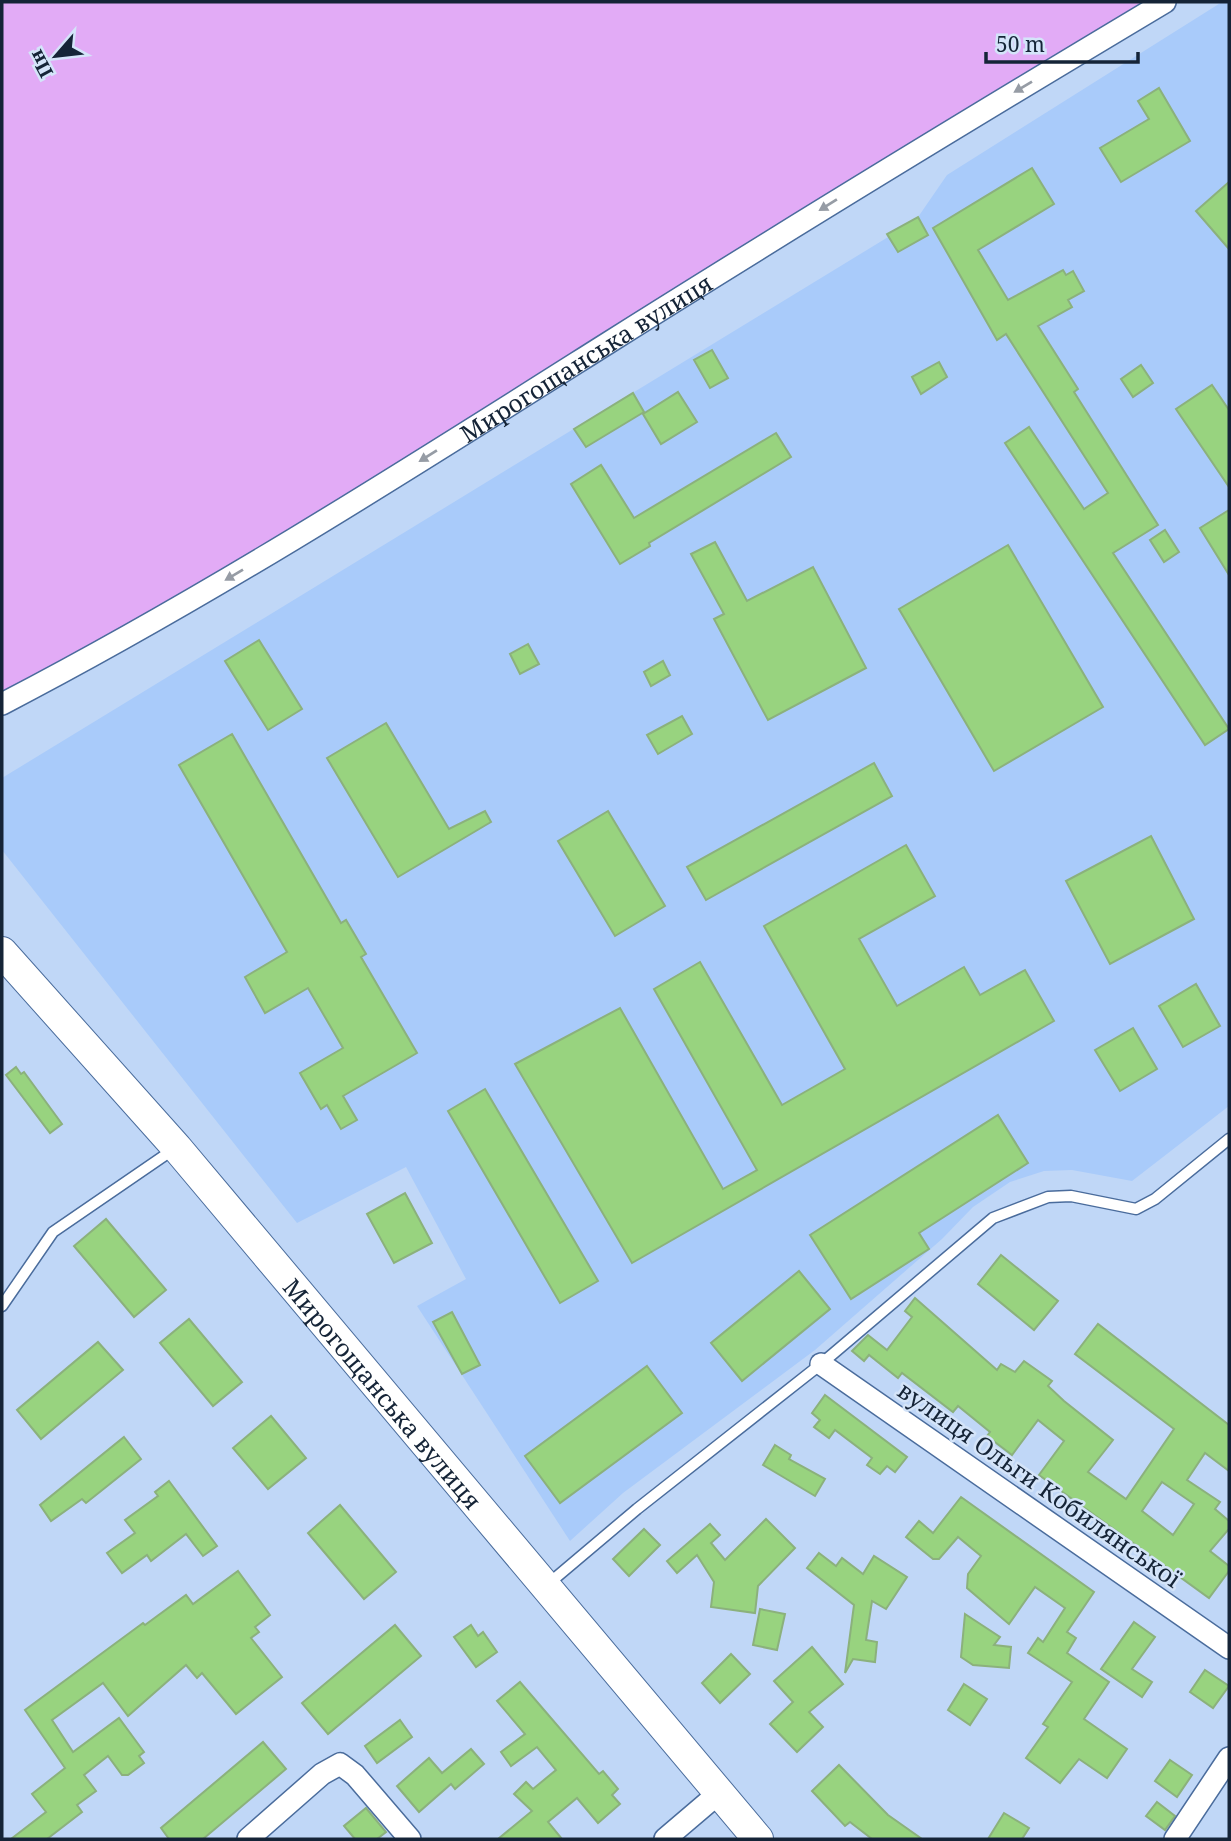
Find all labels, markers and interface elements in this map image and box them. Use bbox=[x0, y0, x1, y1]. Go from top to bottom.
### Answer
north arrow bbox=[21, 21, 91, 91]
scale bar bbox=[986, 21, 1138, 65]
text: 50 m bbox=[996, 30, 1045, 58]
text: Пн bbox=[23, 45, 59, 82]
one-way arrow bbox=[1013, 81, 1032, 93]
one-way arrow bbox=[818, 198, 838, 211]
street label: Мирогощанська вулиця bbox=[453, 266, 718, 449]
one-way arrow bbox=[418, 450, 438, 463]
one-way arrow bbox=[224, 569, 243, 581]
street label: Мирогощанська вулиця bbox=[276, 1271, 490, 1516]
street label: вулиця Ольги Кобилянської bbox=[892, 1373, 1188, 1595]

